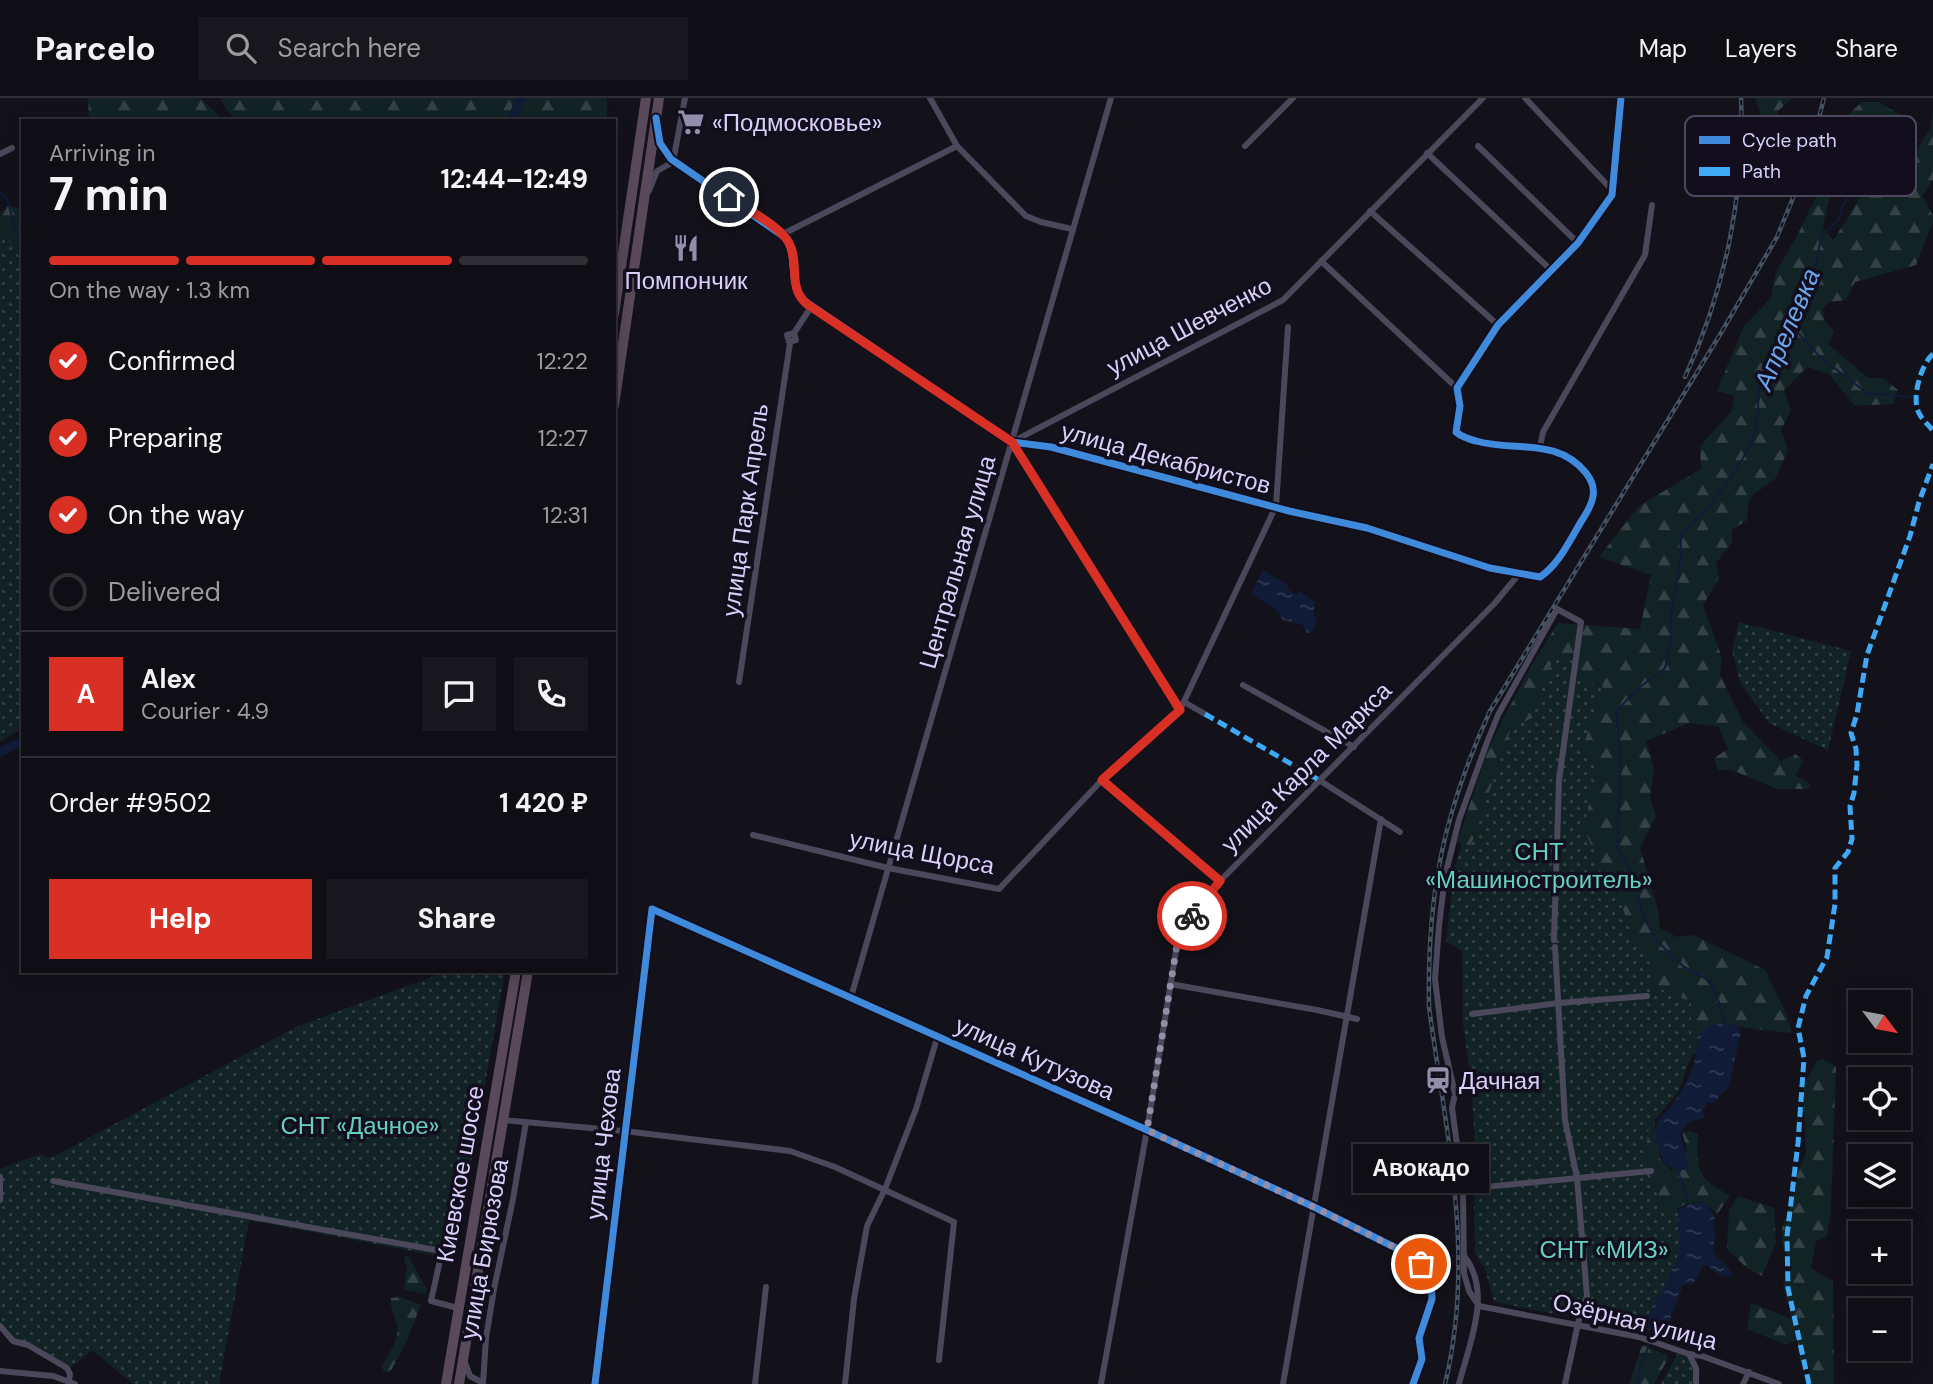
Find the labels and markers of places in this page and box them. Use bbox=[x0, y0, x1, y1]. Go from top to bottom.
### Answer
supermarket icon: «Подмосковье» bbox=[676, 107, 706, 137]
place label: «Подмосковье» bbox=[712, 107, 882, 138]
pin bbox=[699, 167, 759, 227]
restaurant icon: Помпончик bbox=[671, 233, 701, 263]
place label: Помпончик bbox=[624, 265, 748, 296]
station icon: Дачная bbox=[1423, 1065, 1453, 1095]
place label: Дачная bbox=[1459, 1065, 1540, 1096]
callout: Авокадо bbox=[1353, 1145, 1489, 1194]
pin bbox=[1391, 1234, 1451, 1294]

